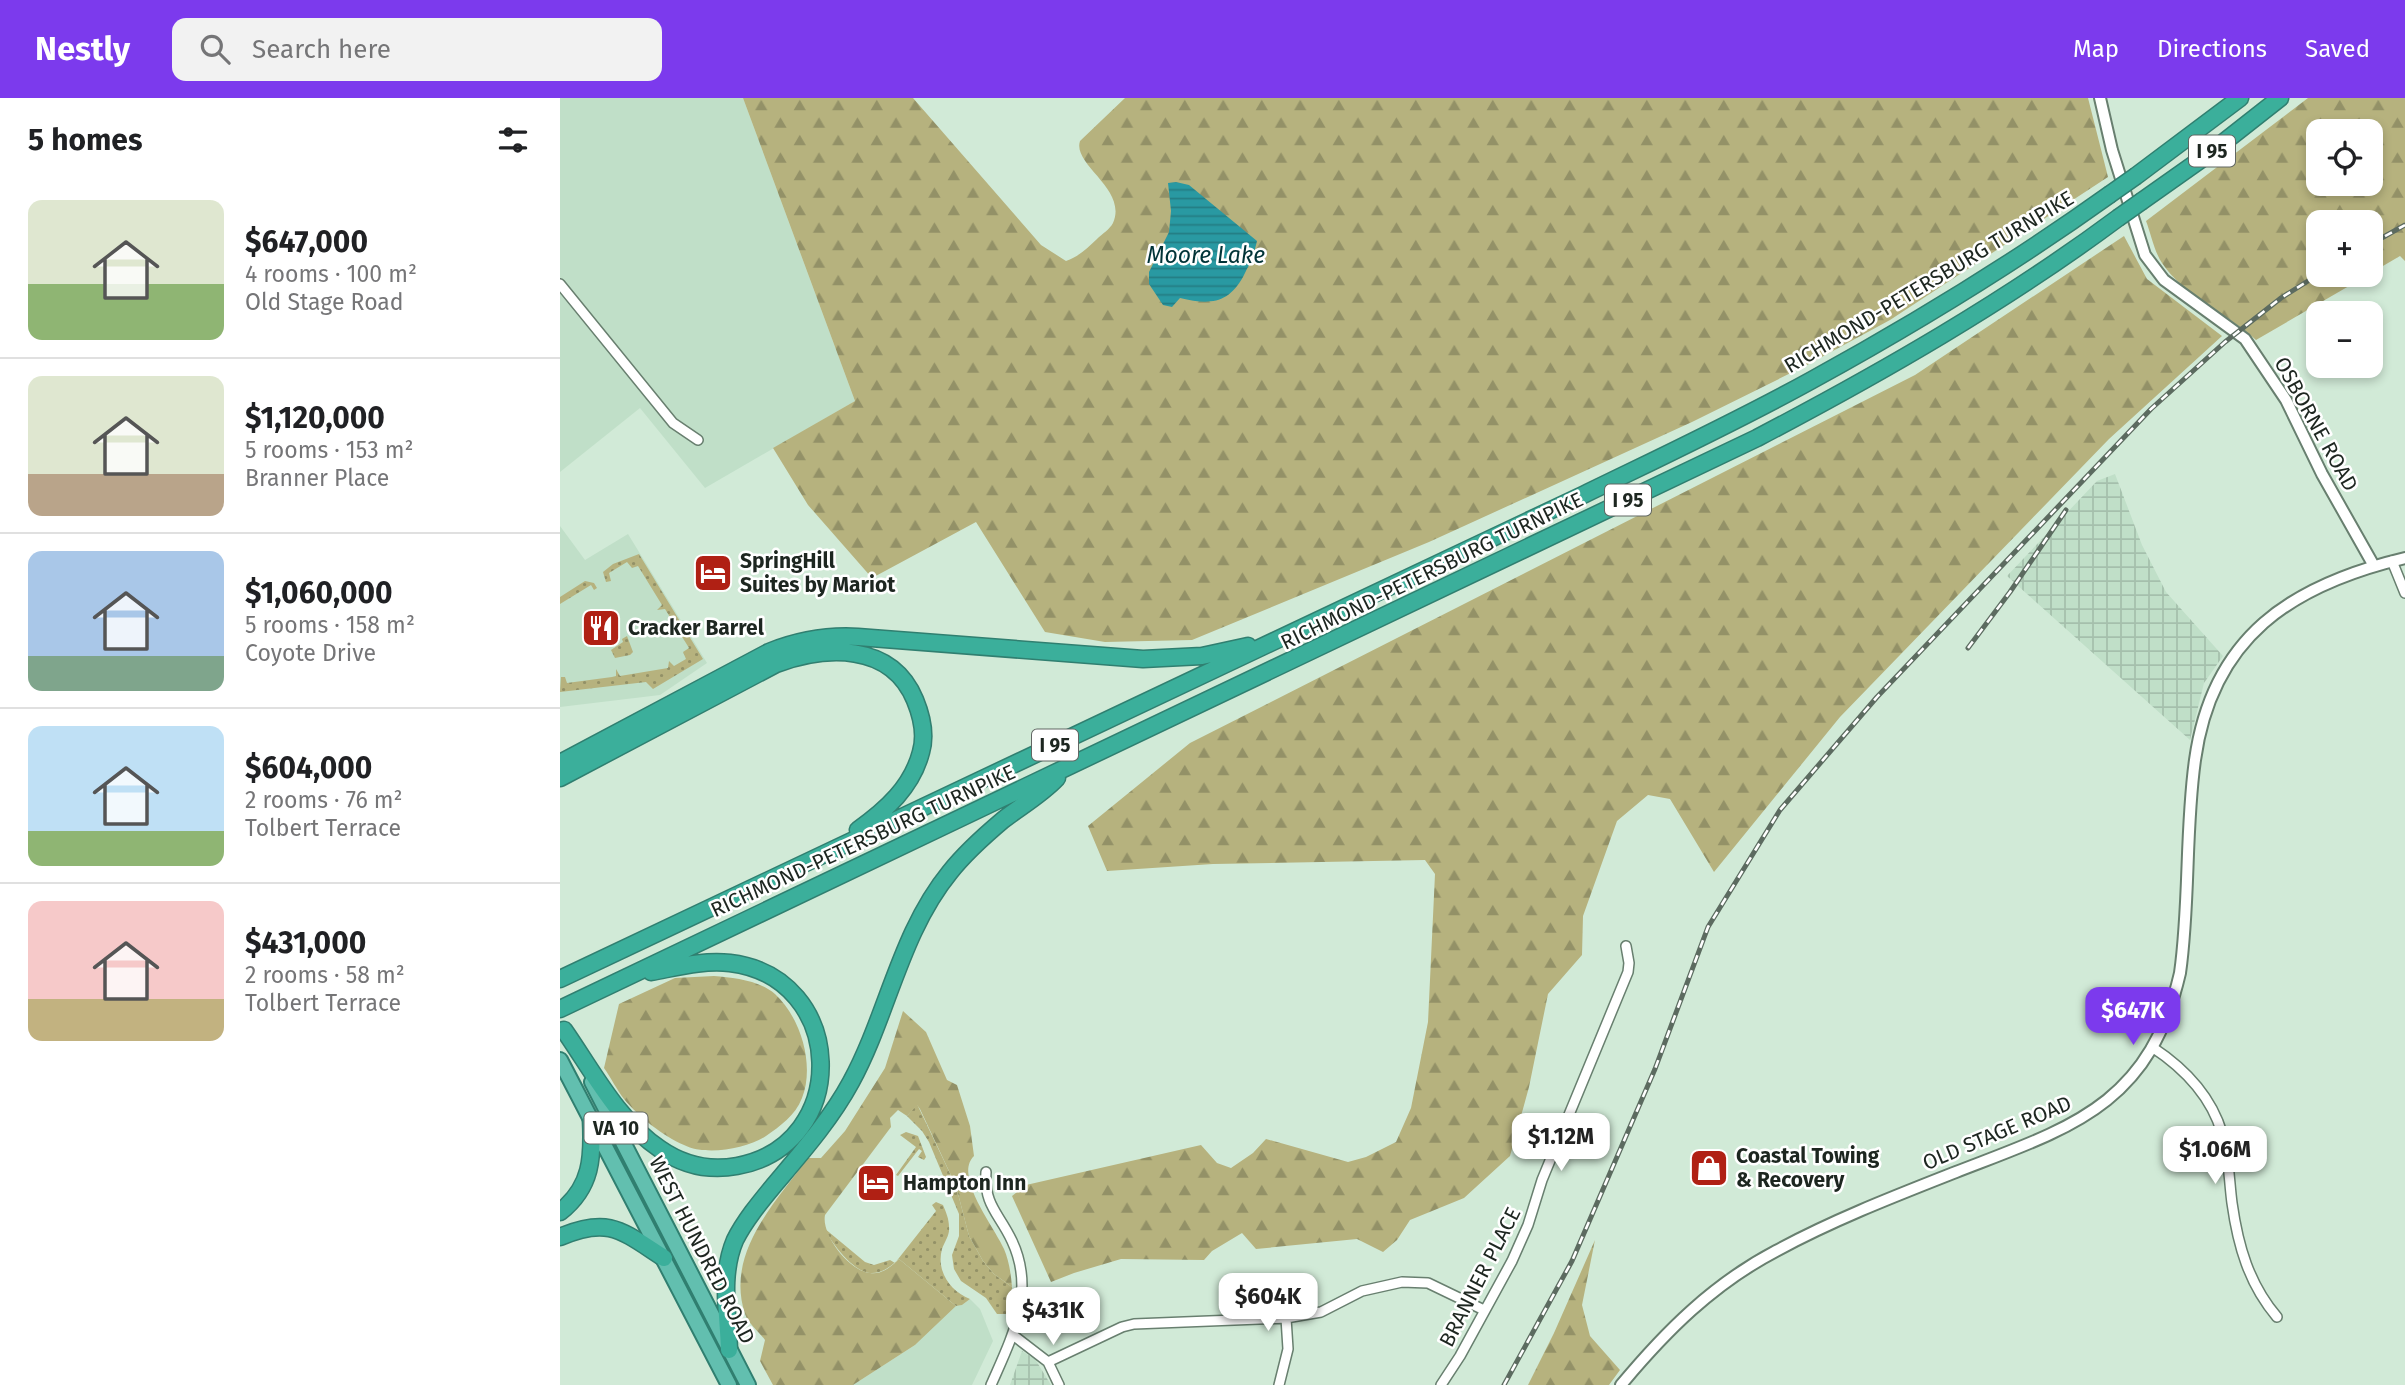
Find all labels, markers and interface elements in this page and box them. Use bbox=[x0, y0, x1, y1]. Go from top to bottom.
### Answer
search box bbox=[172, 18, 662, 81]
text: Nestly bbox=[35, 29, 130, 69]
icon: search bbox=[196, 30, 234, 68]
text: Search here bbox=[252, 34, 391, 65]
text: Map bbox=[2073, 35, 2119, 63]
text: Directions bbox=[2157, 35, 2267, 63]
text: Saved bbox=[2305, 35, 2370, 63]
map controls bbox=[2306, 119, 2383, 378]
button: locate bbox=[2306, 119, 2383, 196]
icon: filters bbox=[494, 121, 532, 159]
text: 5 homes bbox=[28, 122, 142, 158]
road number: I 95 bbox=[2189, 136, 2235, 166]
street label: RICHMOND-PETERSBURG TURNPIKE bbox=[1779, 185, 2079, 379]
button: + bbox=[2306, 210, 2383, 287]
text: $647,000 bbox=[245, 224, 368, 260]
icon: home bbox=[84, 228, 168, 312]
water label: Moore Lake bbox=[1147, 241, 1265, 269]
text: 4 rooms · 100 m² bbox=[245, 260, 417, 288]
text: Old Stage Road bbox=[245, 288, 404, 316]
button: − bbox=[2306, 301, 2383, 378]
street label: OSBORNE ROAD bbox=[2268, 352, 2364, 496]
text: $1,120,000 bbox=[245, 400, 385, 436]
icon: home bbox=[84, 404, 168, 488]
text: 5 rooms · 153 m² bbox=[245, 436, 414, 464]
text: Branner Place bbox=[245, 464, 389, 492]
road number: I 95 bbox=[1605, 484, 1651, 516]
street label: RICHMOND-PETERSBURG TURNPIKE bbox=[1277, 486, 1587, 656]
place label: SpringHill Suites by Mariot bbox=[740, 548, 896, 598]
hotel icon: SpringHill Suites by Mariot bbox=[692, 552, 734, 594]
text: $1,060,000 bbox=[245, 575, 393, 611]
icon: home bbox=[84, 579, 168, 663]
restaurant icon: Cracker Barrel bbox=[580, 607, 622, 649]
text: 5 rooms · 158 m² bbox=[245, 611, 415, 639]
place label: Cracker Barrel bbox=[628, 615, 765, 641]
text: Coyote Drive bbox=[245, 639, 376, 667]
road number: I 95 bbox=[1032, 730, 1078, 760]
text: $604,000 bbox=[245, 750, 372, 786]
icon: home bbox=[84, 754, 168, 838]
street label: RICHMOND-PETERSBURG TURNPIKE bbox=[706, 759, 1020, 923]
text: 2 rooms · 76 m² bbox=[245, 786, 403, 814]
text: Tolbert Terrace bbox=[245, 814, 401, 842]
text: $431,000 bbox=[245, 925, 366, 961]
icon: home bbox=[84, 929, 168, 1013]
text: 2 rooms · 58 m² bbox=[245, 961, 405, 989]
pin: $647K bbox=[2084, 988, 2182, 1047]
text: Tolbert Terrace bbox=[245, 989, 401, 1017]
text: $647K bbox=[2101, 996, 2165, 1024]
street label: OLD STAGE ROAD bbox=[1919, 1090, 2075, 1176]
road number: VA 10 bbox=[584, 1112, 648, 1144]
pin: $1.12M bbox=[1504, 1114, 1618, 1173]
text: $1.12M bbox=[1528, 1122, 1594, 1150]
pin: $1.06M bbox=[2158, 1126, 2272, 1186]
text: $1.06M bbox=[2179, 1135, 2251, 1163]
place label: Coastal Towing & Recovery bbox=[1736, 1143, 1880, 1193]
shop icon: Coastal Towing & Recovery bbox=[1688, 1147, 1730, 1189]
street label: WEST HUNDRED ROAD bbox=[643, 1152, 761, 1348]
hotel icon: Hampton Inn bbox=[855, 1162, 897, 1204]
place label: Hampton Inn bbox=[903, 1170, 1026, 1196]
street label: BRANNER PLACE bbox=[1434, 1203, 1526, 1351]
pin: $604K bbox=[1219, 1274, 1317, 1333]
text: $604K bbox=[1235, 1282, 1301, 1310]
pin: $431K bbox=[1004, 1288, 1102, 1347]
text: $431K bbox=[1022, 1296, 1084, 1324]

